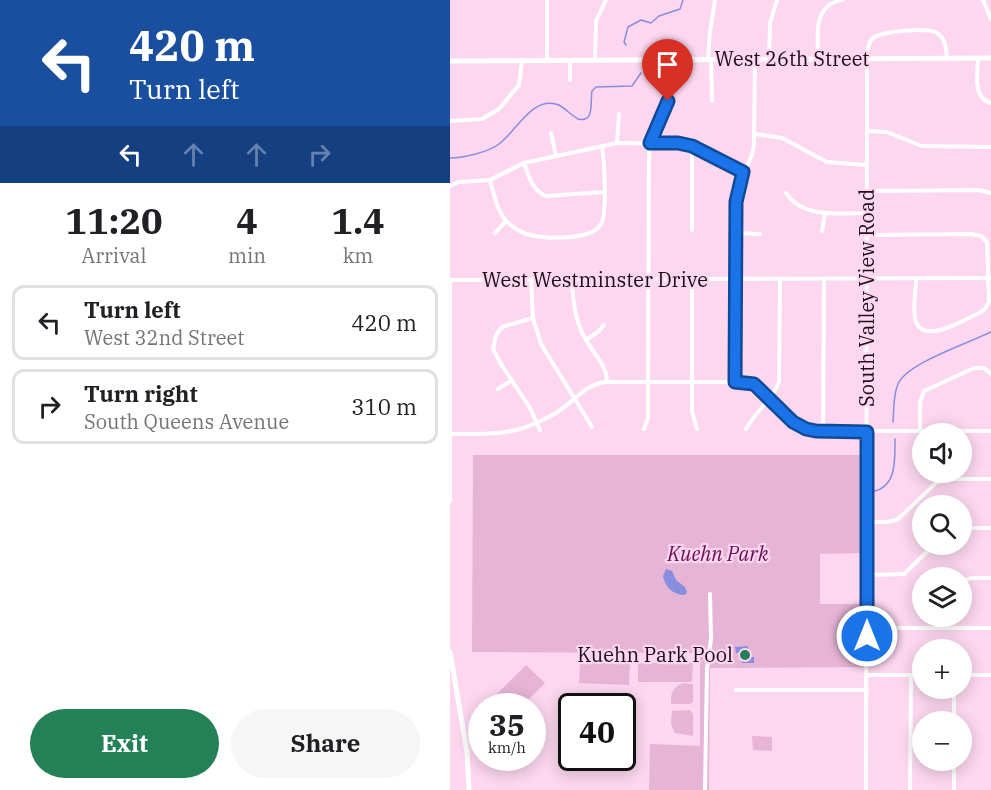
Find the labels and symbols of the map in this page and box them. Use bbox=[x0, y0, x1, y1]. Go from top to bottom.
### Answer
pin bbox=[642, 39, 693, 101]
street label: West 26th Street bbox=[715, 45, 869, 72]
street label: South Valley View Road bbox=[853, 189, 880, 407]
street label: West Westminster Drive bbox=[482, 266, 708, 293]
park label: Kuehn Park bbox=[666, 540, 769, 567]
position arrow bbox=[835, 604, 899, 668]
place label: Kuehn Park Pool bbox=[577, 641, 733, 668]
marker: Kuehn Park Pool bbox=[738, 648, 752, 662]
speed limit sign: 40 bbox=[558, 693, 636, 771]

